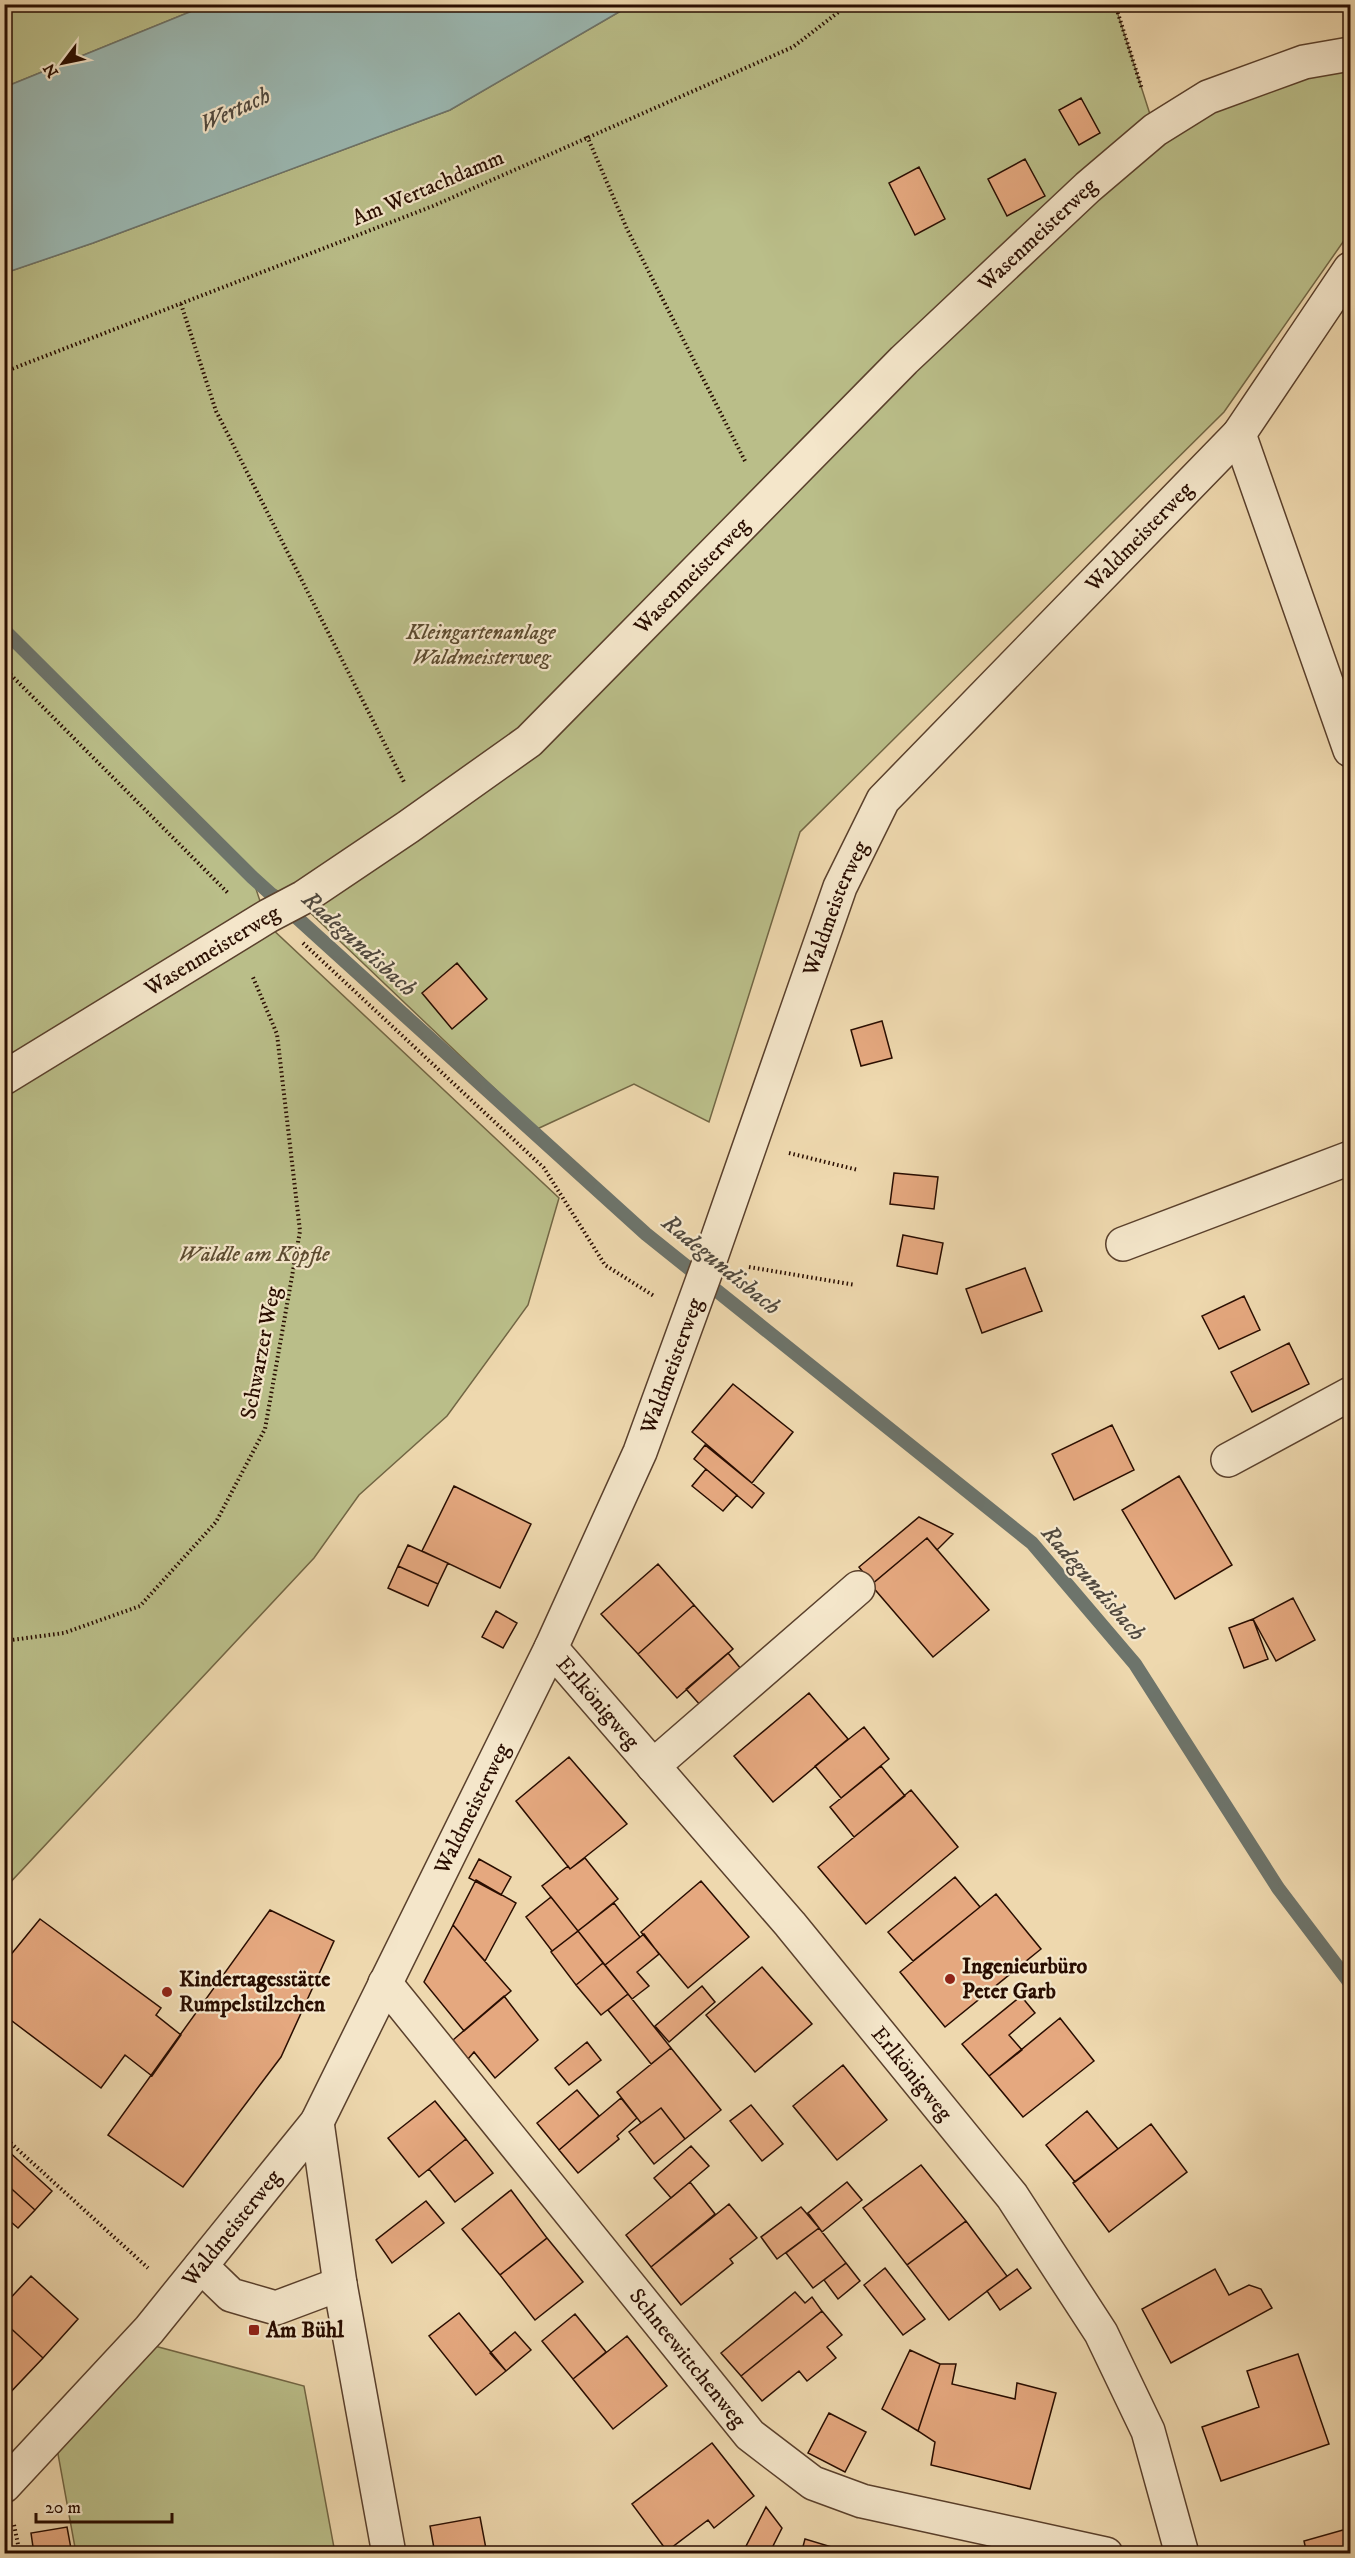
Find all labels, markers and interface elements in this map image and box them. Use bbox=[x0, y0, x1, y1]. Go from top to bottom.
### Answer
north arrow bbox=[33, 33, 93, 93]
text: N bbox=[39, 60, 63, 81]
water label: Wertach bbox=[195, 80, 276, 139]
street label: Am Wertachdamm bbox=[348, 144, 508, 232]
street label: Wasenmeisterweg bbox=[972, 172, 1102, 298]
street label: Waldmeisterweg bbox=[1079, 476, 1199, 598]
street label: Wasenmeisterweg bbox=[627, 512, 755, 641]
park label: Kleingartenanlage Waldmeisterweg bbox=[405, 619, 556, 671]
street label: Waldmeisterweg bbox=[796, 836, 874, 980]
water label: Radegundisbach bbox=[295, 884, 423, 1004]
street label: Wasenmeisterweg bbox=[139, 899, 284, 1002]
water label: Radegundisbach bbox=[655, 1207, 787, 1322]
park label: Wäldle am Köpfle bbox=[178, 1241, 330, 1268]
street label: Schwarzer Weg bbox=[235, 1284, 287, 1422]
street label: Waldmeisterweg bbox=[634, 1294, 709, 1438]
water label: Radegundisbach bbox=[1034, 1518, 1152, 1647]
street label: Erlkönigweg bbox=[551, 1651, 646, 1755]
street label: Waldmeisterweg bbox=[428, 1738, 516, 1879]
place label: Ingenieurbüro Peter Garb bbox=[962, 1953, 1088, 2005]
place label: Kindertagesstätte Rumpelstilzchen bbox=[179, 1966, 330, 2018]
marker: Ingenieurbüro Peter Garb bbox=[943, 1972, 957, 1986]
marker: Kindertagesstätte Rumpelstilzchen bbox=[160, 1985, 174, 1999]
street label: Erlkönigweg bbox=[865, 2021, 959, 2126]
street label: Waldmeisterweg bbox=[175, 2164, 287, 2293]
street label: Schneewittchenweg bbox=[624, 2283, 752, 2433]
place label: Am Bühl bbox=[265, 2317, 344, 2344]
marker: Am Bühl bbox=[247, 2323, 261, 2337]
scale bar bbox=[36, 2486, 172, 2524]
text: 20 m bbox=[45, 2497, 81, 2519]

